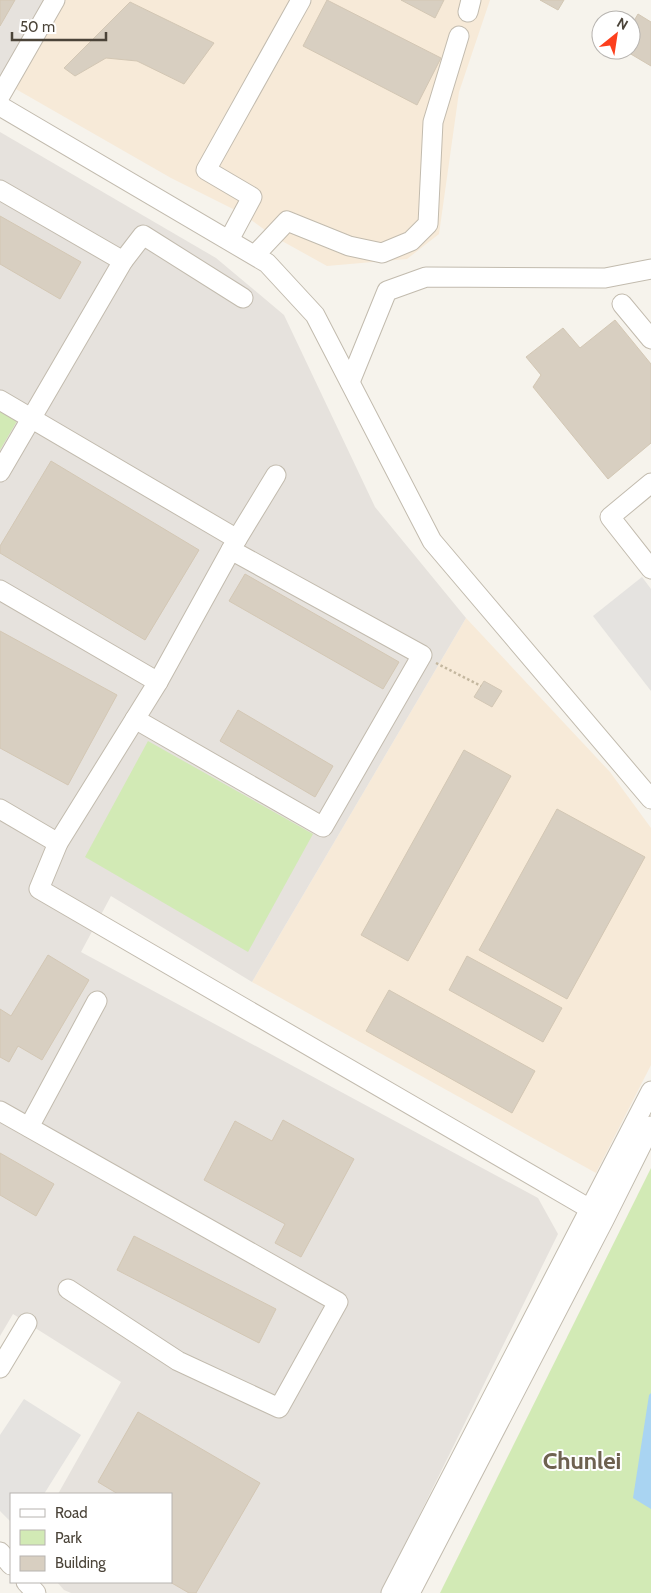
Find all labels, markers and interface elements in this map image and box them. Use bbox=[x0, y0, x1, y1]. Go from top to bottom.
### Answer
scale bar bbox=[12, 10, 106, 42]
north arrow bbox=[591, 10, 641, 60]
text: N bbox=[614, 13, 631, 34]
text: 50 m bbox=[20, 18, 55, 36]
district label: Chunlei bbox=[543, 1446, 621, 1475]
legend bbox=[10, 1493, 172, 1583]
text: Road bbox=[55, 1504, 88, 1522]
text: Park bbox=[55, 1529, 82, 1547]
text: Building bbox=[55, 1554, 106, 1572]

